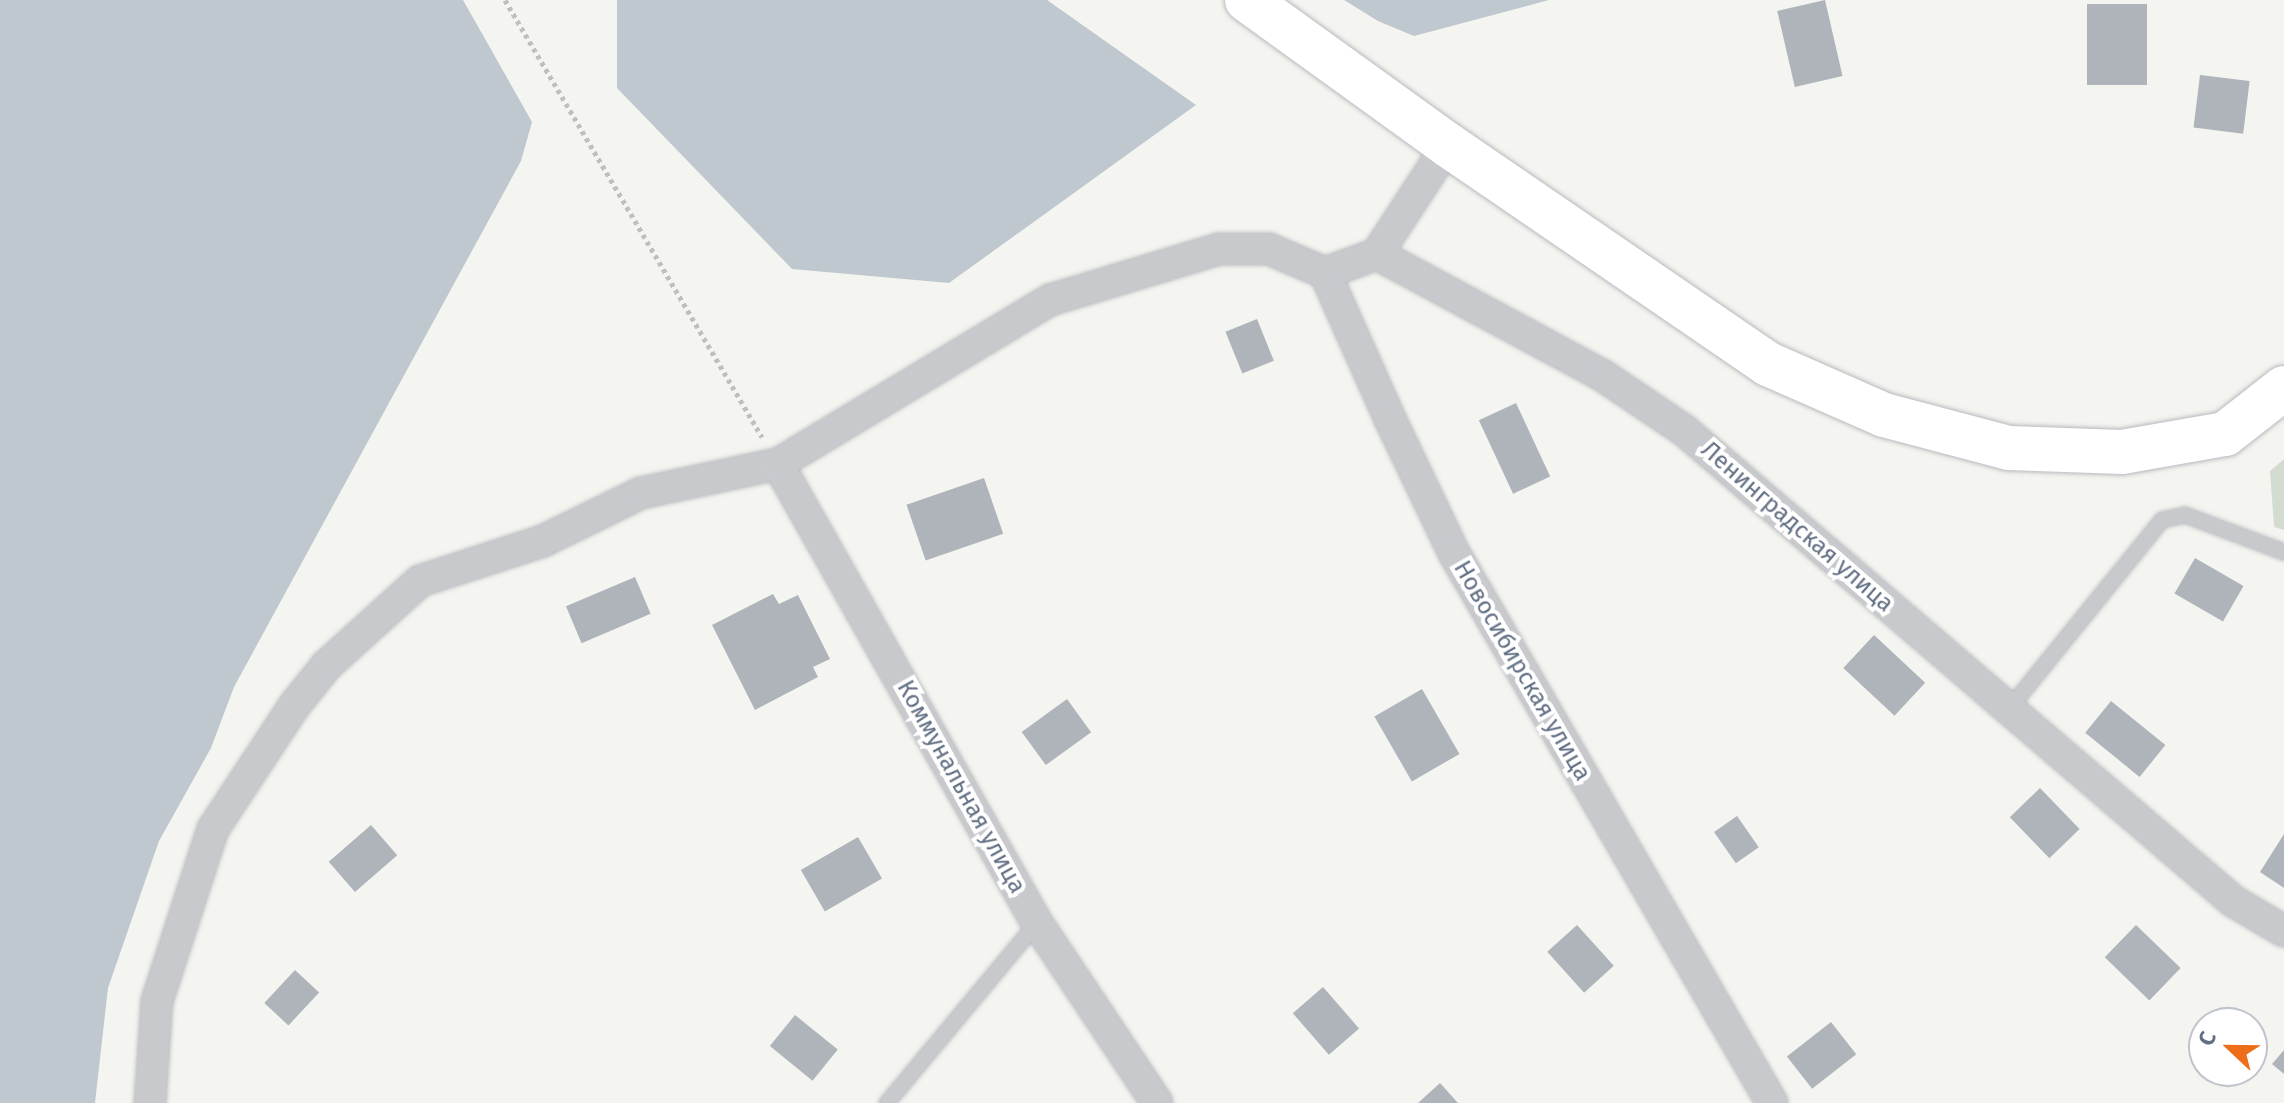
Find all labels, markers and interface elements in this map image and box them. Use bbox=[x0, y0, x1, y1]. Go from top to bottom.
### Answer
street label: Ленинградская улица bbox=[1695, 436, 1899, 618]
street label: Новосибирская улица bbox=[1447, 556, 1597, 786]
street label: Коммунальная улица bbox=[890, 676, 1032, 898]
north arrow bbox=[2188, 1007, 2268, 1087]
text: С bbox=[2192, 1028, 2222, 1049]

